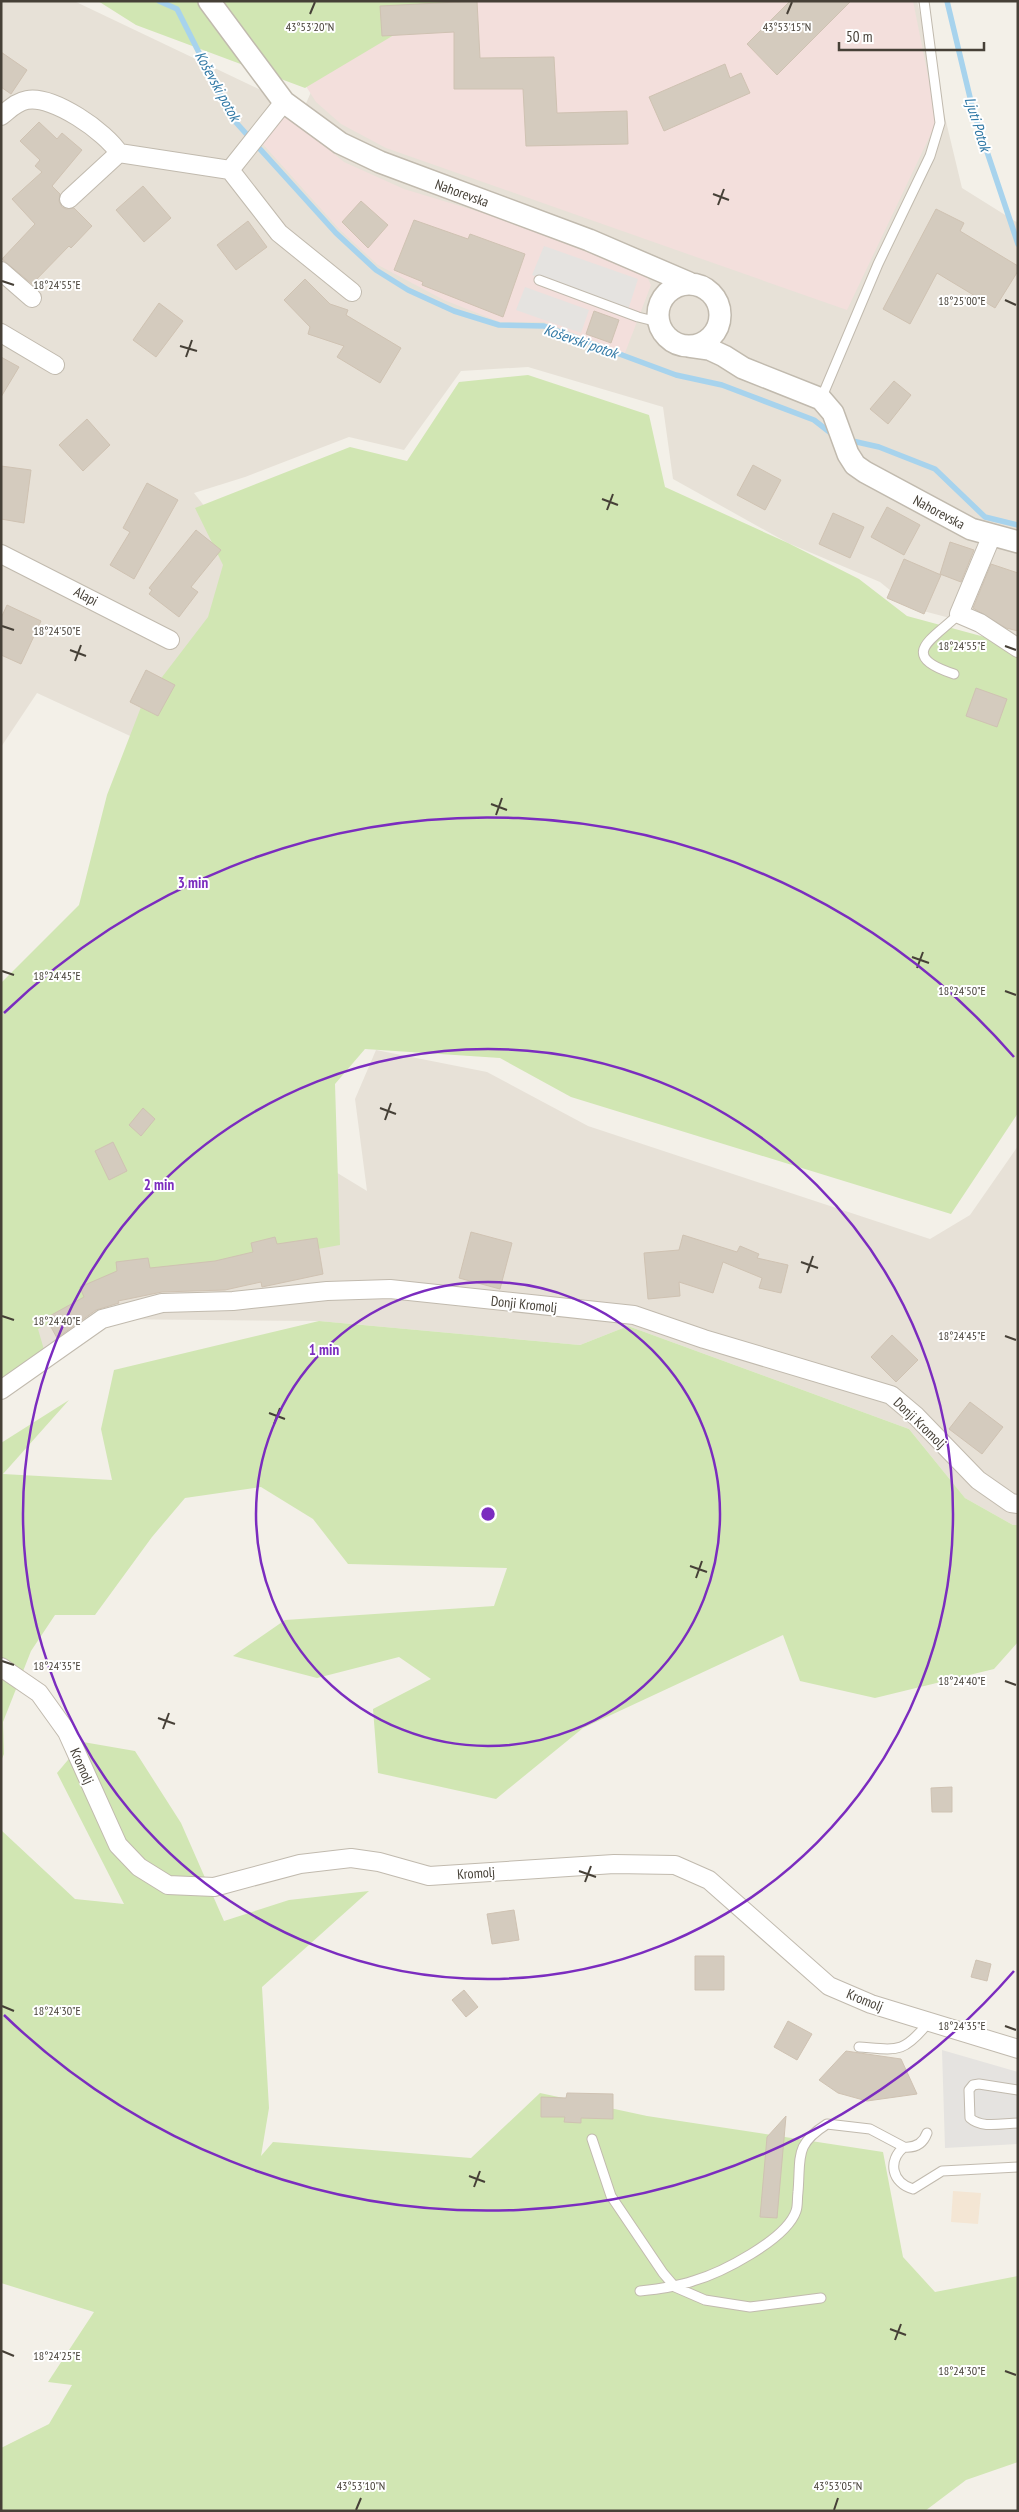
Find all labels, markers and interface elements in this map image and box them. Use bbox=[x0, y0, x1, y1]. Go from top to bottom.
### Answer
text: 43°53'20"N bbox=[286, 19, 334, 34]
text: 43°53'15"N bbox=[763, 19, 811, 34]
scale bar bbox=[839, 20, 984, 52]
text: 50 m bbox=[846, 27, 872, 46]
water label: Koševski potok bbox=[191, 48, 246, 126]
water label: Ljuti Potok bbox=[961, 95, 996, 155]
street label: Nahorevska bbox=[433, 175, 491, 211]
text: 18°24'55"E bbox=[33, 277, 81, 292]
text: 18°25'00"E bbox=[938, 293, 986, 308]
water label: Koševski potok bbox=[542, 320, 622, 363]
street label: Nahorevska bbox=[910, 491, 968, 533]
street label: Alapi bbox=[71, 582, 101, 610]
text: 18°24'50"E bbox=[33, 623, 81, 638]
text: 18°24'55"E bbox=[938, 638, 986, 653]
text: 3 min bbox=[178, 873, 208, 892]
text: 18°24'45"E bbox=[33, 968, 81, 983]
text: 18°24'50"E bbox=[938, 983, 986, 998]
text: 2 min bbox=[144, 1175, 174, 1194]
street label: Donji Kromolj bbox=[490, 1292, 558, 1316]
text: 18°24'40"E bbox=[33, 1313, 81, 1328]
text: 18°24'45"E bbox=[938, 1328, 986, 1343]
text: 1 min bbox=[309, 1340, 339, 1359]
street label: Donji Kromolj bbox=[890, 1393, 950, 1453]
centre of rings bbox=[479, 1505, 497, 1523]
text: 18°24'35"E bbox=[33, 1658, 81, 1673]
text: 18°24'40"E bbox=[938, 1673, 986, 1688]
street label: Kromolj bbox=[66, 1745, 98, 1787]
street label: Kromolj bbox=[456, 1863, 496, 1883]
street label: Kromolj bbox=[844, 1985, 886, 2015]
text: 18°24'30"E bbox=[33, 2003, 81, 2018]
text: 18°24'35"E bbox=[938, 2018, 986, 2033]
text: 18°24'25"E bbox=[33, 2348, 81, 2363]
text: 18°24'30"E bbox=[938, 2363, 986, 2378]
text: 43°53'10"N bbox=[337, 2478, 385, 2493]
text: 43°53'05"N bbox=[814, 2478, 862, 2493]

